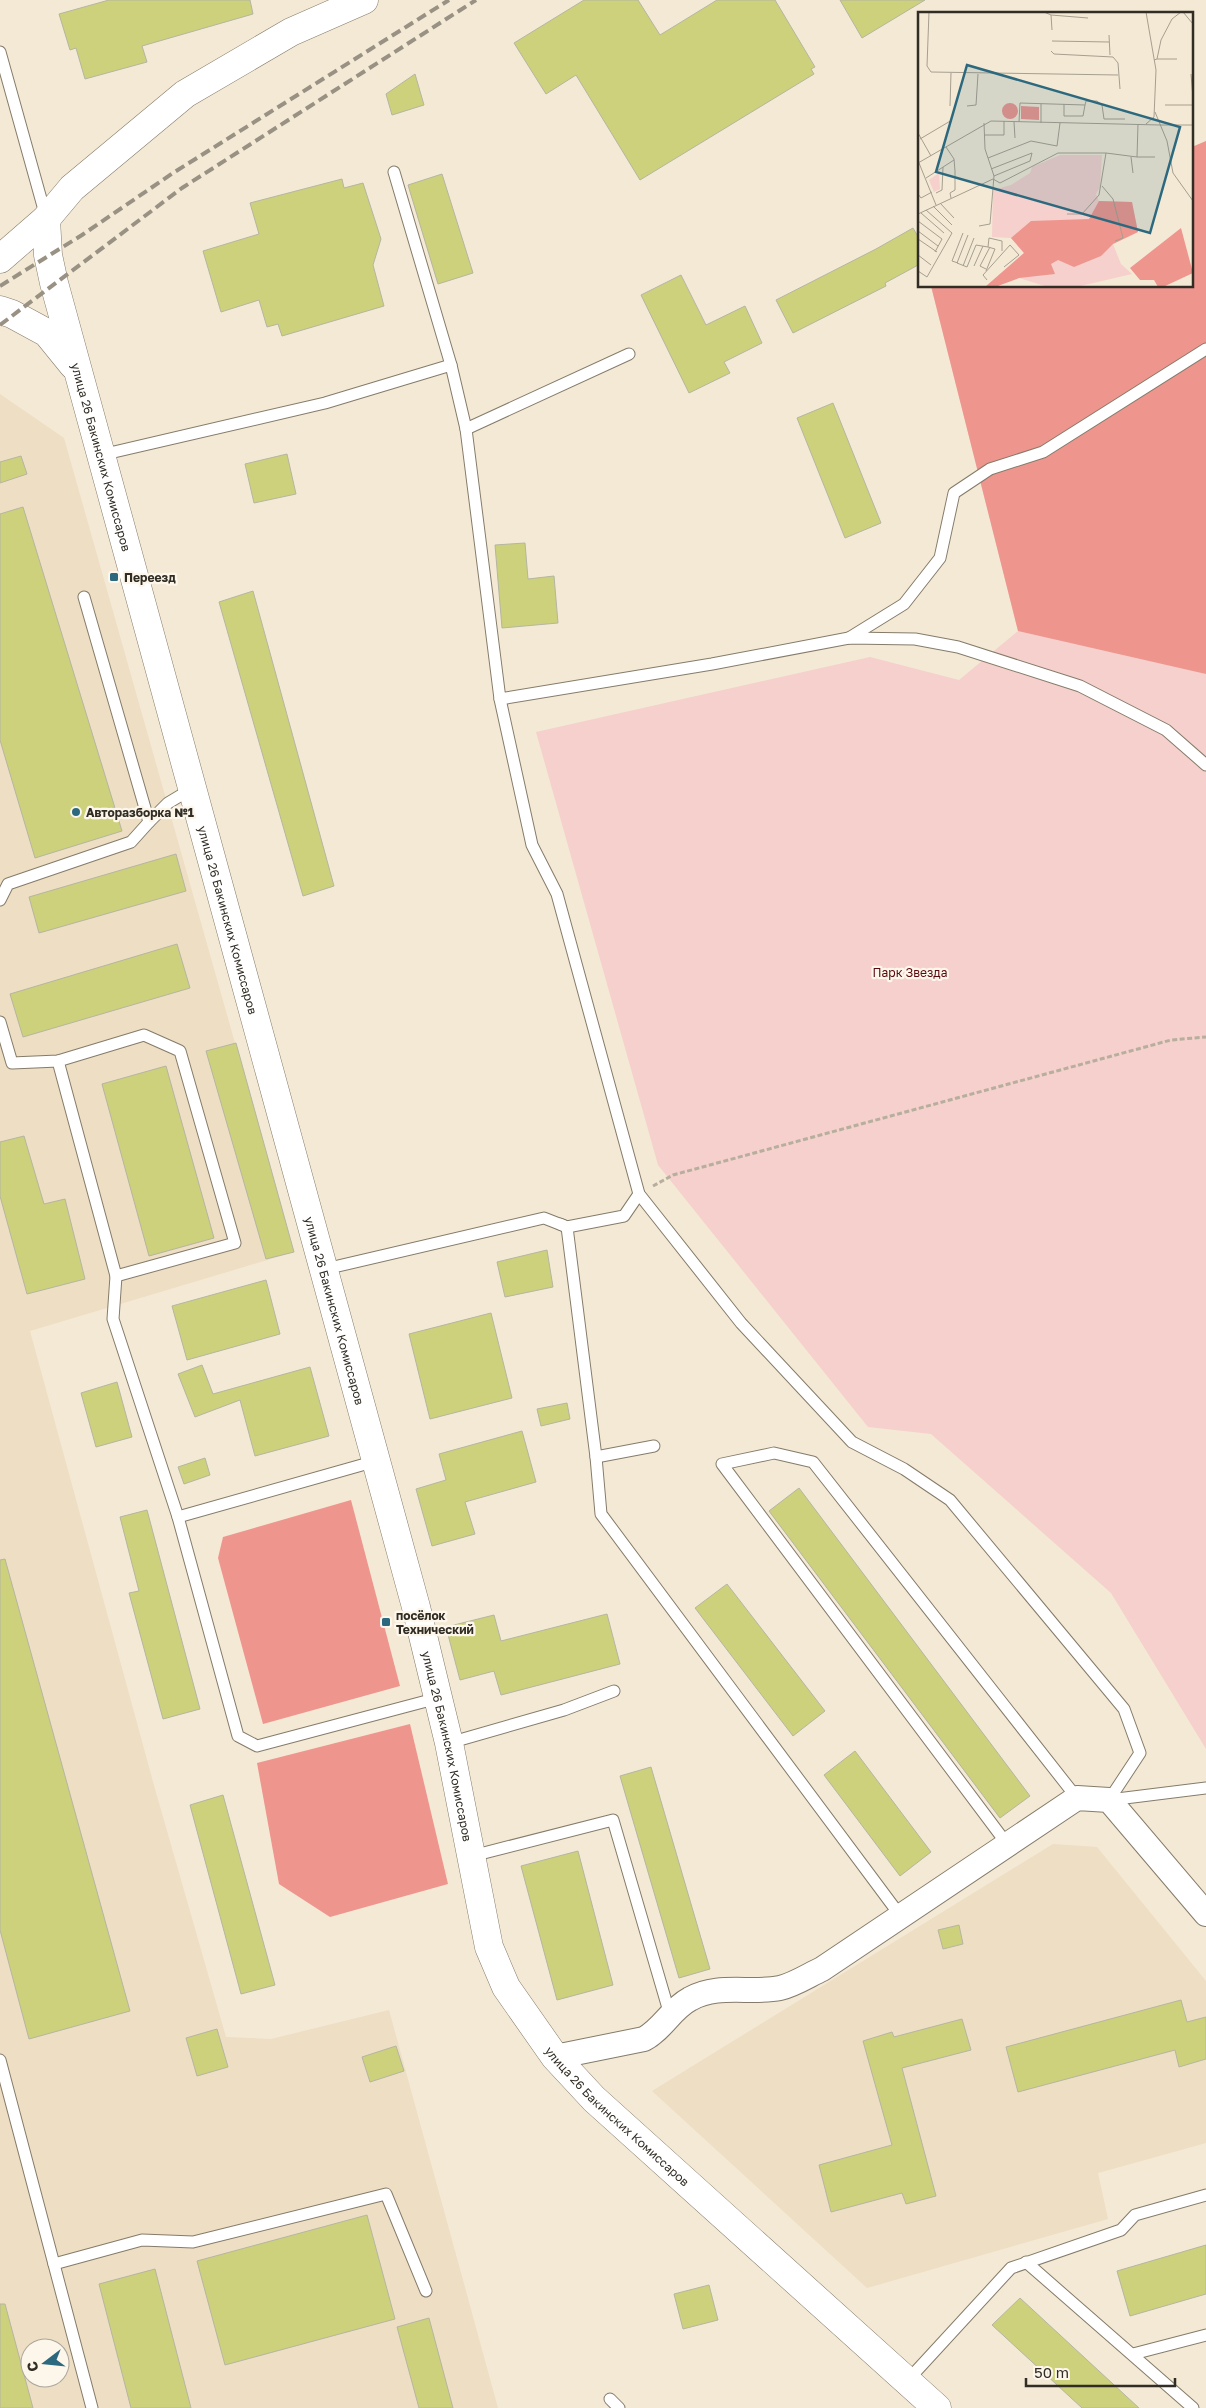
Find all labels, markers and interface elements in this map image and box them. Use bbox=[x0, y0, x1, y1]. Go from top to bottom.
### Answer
inset map bbox=[918, 12, 1194, 288]
street label: улица 26 Бакинских Комиссаров bbox=[69, 361, 135, 553]
place label: Переезд bbox=[124, 570, 176, 585]
marker: Переезд bbox=[108, 571, 120, 583]
place label: Авторазборка №1 bbox=[86, 805, 194, 820]
marker: Авторазборка №1 bbox=[70, 806, 82, 818]
street label: улица 26 Бакинских Комиссаров bbox=[195, 824, 261, 1016]
park label: Парк Звезда bbox=[873, 965, 947, 980]
street label: улица 26 Бакинских Комиссаров bbox=[302, 1215, 368, 1407]
place label: посёлок Технический bbox=[396, 1608, 474, 1637]
marker: посёлок Технический bbox=[380, 1616, 392, 1628]
street label: улица 26 Бакинских Комиссаров bbox=[419, 1649, 476, 1843]
street label: улица 26 Бакинских Комиссаров bbox=[542, 2043, 693, 2189]
north arrow bbox=[20, 2338, 70, 2388]
scale bar bbox=[1026, 2356, 1175, 2388]
text: С bbox=[22, 2360, 42, 2374]
text: 50 m bbox=[1034, 2363, 1069, 2381]

